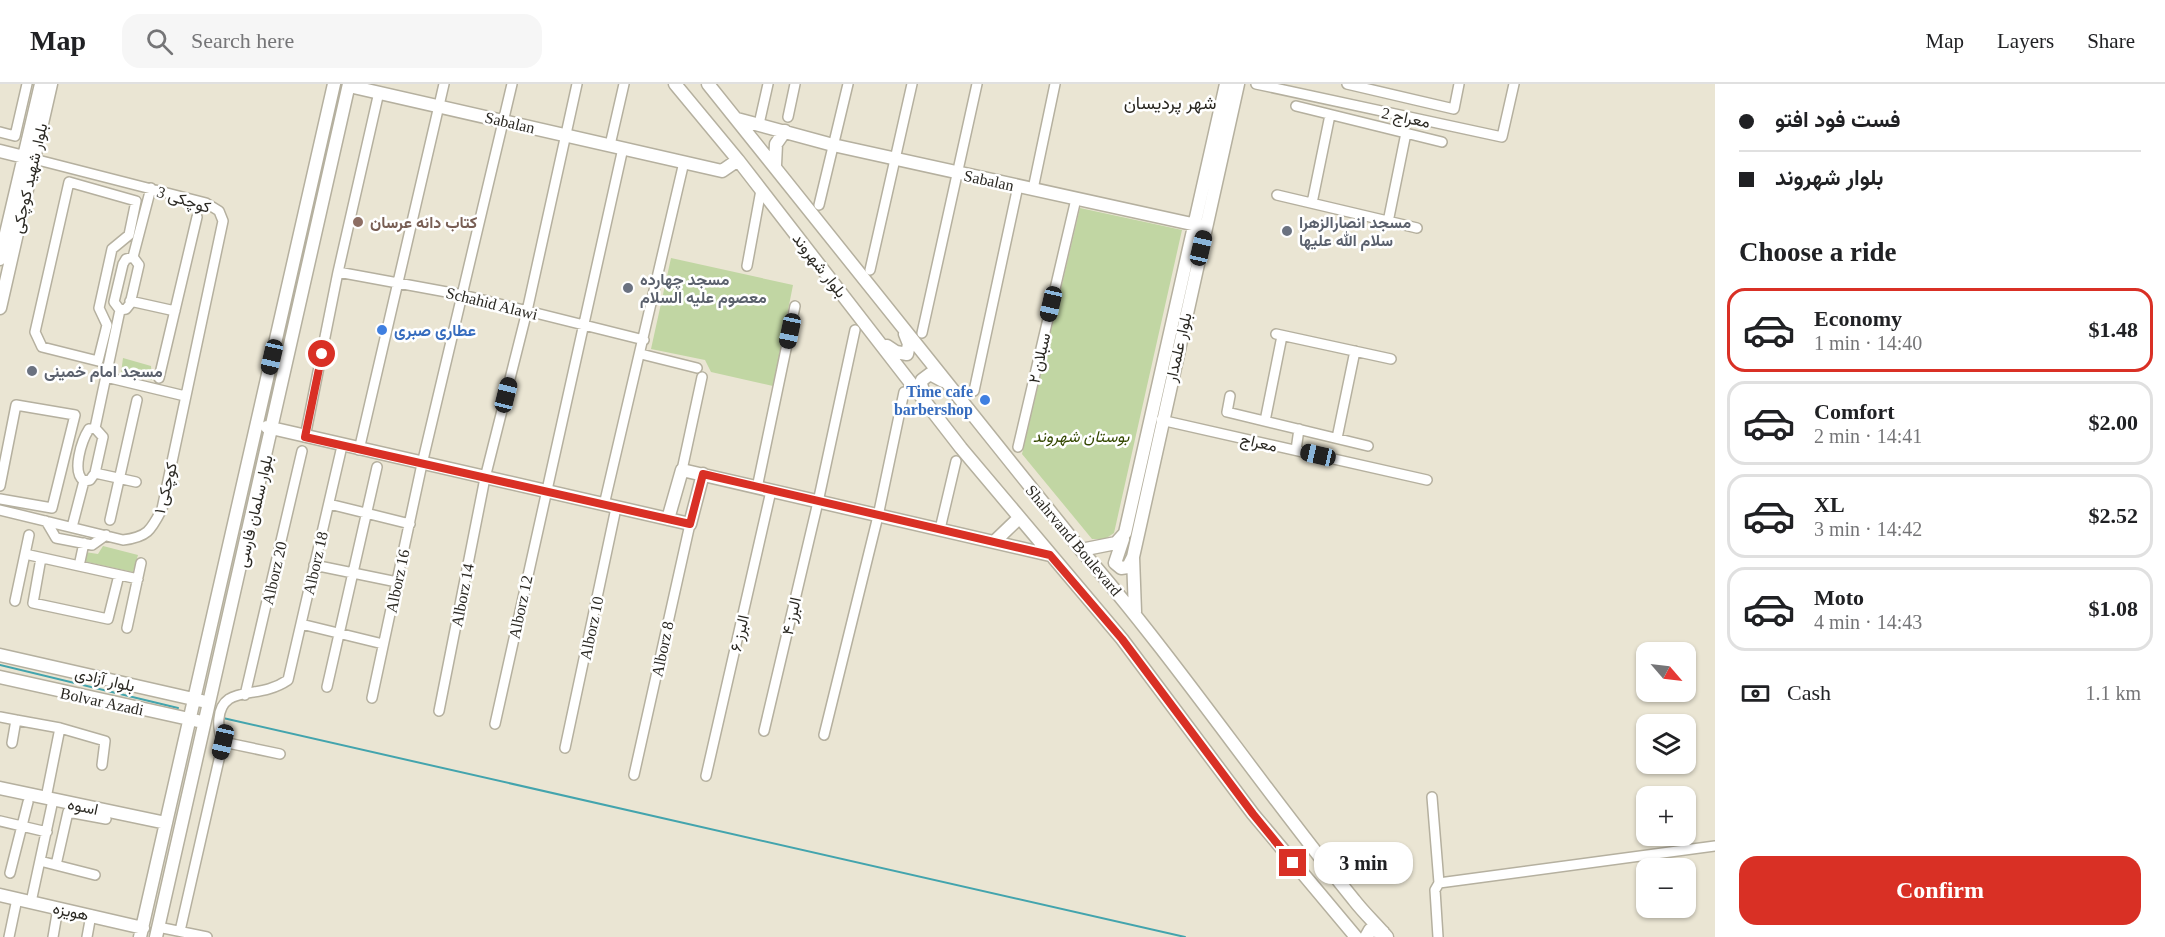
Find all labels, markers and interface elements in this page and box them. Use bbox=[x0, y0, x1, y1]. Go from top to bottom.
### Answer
search box bbox=[122, 14, 542, 68]
text: Map bbox=[30, 25, 86, 56]
icon: search bbox=[143, 25, 176, 58]
text: Search here bbox=[191, 28, 294, 53]
text: Map bbox=[1926, 29, 1964, 53]
text: Layers bbox=[1997, 29, 2054, 53]
text: Share bbox=[2087, 29, 2135, 53]
district label: شهر پردیسان bbox=[1124, 93, 1216, 115]
street label: معراج 2 bbox=[1379, 104, 1432, 134]
text: فست فود افتو bbox=[1775, 107, 1901, 132]
street label: Sabalan bbox=[483, 109, 536, 136]
street label: بلوار شهید کوچکی bbox=[9, 121, 53, 236]
text: بلوار شهروند bbox=[1775, 165, 1883, 190]
street label: Sabalan bbox=[962, 167, 1015, 194]
street label: کوچکی 3 bbox=[154, 183, 213, 219]
place label: کتاب دانه عرسان bbox=[370, 214, 477, 233]
place label: مسجد انصارالزهرا سلام الله علیها bbox=[1299, 214, 1412, 251]
marker: کتاب دانه عرسان bbox=[351, 215, 365, 229]
marker: مسجد انصارالزهرا سلام الله علیها bbox=[1280, 224, 1294, 238]
car bbox=[1188, 228, 1214, 268]
street label: بلوار شهروند bbox=[788, 230, 850, 302]
text: Choose a ride bbox=[1739, 237, 1897, 267]
place label: مسجد چهارده معصوم علیه السلام bbox=[640, 271, 767, 308]
marker: مسجد چهارده معصوم علیه السلام bbox=[621, 281, 635, 295]
street label: Schahid Alawi bbox=[444, 284, 540, 323]
car bbox=[1038, 284, 1064, 324]
icon: car bbox=[1742, 303, 1796, 357]
text: Economy bbox=[1814, 306, 1902, 331]
street label: بلوار علمدار bbox=[1162, 311, 1197, 385]
car bbox=[777, 312, 803, 350]
text: $1.48 bbox=[2089, 317, 2138, 342]
place label: عطاری صبری bbox=[394, 322, 476, 341]
marker: عطاری صبری bbox=[375, 323, 389, 337]
street label: سبلان ۲ bbox=[1025, 331, 1054, 385]
text: 1 min · 14:40 bbox=[1814, 332, 1922, 354]
car bbox=[259, 337, 285, 377]
route start bbox=[308, 340, 335, 367]
place label: مسجد امام خمینی bbox=[44, 363, 163, 382]
marker: مسجد امام خمینی bbox=[25, 364, 39, 378]
car bbox=[493, 375, 519, 415]
place label: Time cafe barbershop bbox=[894, 383, 973, 419]
marker: Time cafe barbershop bbox=[978, 393, 992, 407]
icon: car bbox=[1742, 396, 1796, 450]
text: Comfort bbox=[1814, 399, 1895, 424]
text: $2.00 bbox=[2089, 410, 2138, 435]
text: 2 min · 14:41 bbox=[1814, 425, 1922, 447]
park label: بوستان شهروند bbox=[1033, 428, 1130, 447]
street label: معراج bbox=[1238, 430, 1279, 458]
car bbox=[1298, 442, 1338, 468]
street label: بلوار سلمان فارسی bbox=[233, 453, 278, 569]
street label: کوچکی ۱ bbox=[151, 461, 183, 516]
street label: Shahrvand Boulevard bbox=[1022, 482, 1125, 599]
icon: car bbox=[1742, 489, 1796, 543]
text: XL bbox=[1814, 492, 1845, 517]
text: $2.52 bbox=[2089, 503, 2138, 528]
text: 3 min · 14:42 bbox=[1814, 518, 1922, 540]
street label: Alborz 18 bbox=[300, 530, 331, 596]
street label: Alborz 20 bbox=[259, 540, 290, 606]
street label: Alborz 16 bbox=[382, 548, 413, 614]
street label: Alborz 14 bbox=[448, 562, 477, 628]
street label: Alborz 12 bbox=[505, 574, 536, 640]
icon: car bbox=[1742, 582, 1796, 636]
text: Moto bbox=[1814, 585, 1864, 610]
street label: Alborz 10 bbox=[576, 595, 607, 661]
street label: البرز ۴ bbox=[779, 595, 806, 637]
text: $1.08 bbox=[2089, 596, 2138, 621]
text: 4 min · 14:43 bbox=[1814, 611, 1922, 633]
street label: البرز ۶ bbox=[727, 613, 754, 654]
street label: Alborz 8 bbox=[648, 620, 677, 678]
north arrow bbox=[1636, 642, 1696, 702]
map controls bbox=[1636, 642, 1696, 918]
street label: بلوار آزادی bbox=[73, 664, 136, 697]
icon: cash bbox=[1739, 677, 1772, 710]
text: Cash bbox=[1787, 680, 1831, 705]
text: 1.1 km bbox=[2085, 682, 2141, 704]
street label: Bolvar Azadi bbox=[59, 684, 146, 719]
button: layers bbox=[1636, 714, 1696, 774]
car bbox=[210, 722, 236, 762]
button: + bbox=[1636, 786, 1696, 846]
street label: اسوه bbox=[66, 795, 100, 820]
callout: 3 min bbox=[1314, 842, 1413, 884]
route end bbox=[1279, 849, 1306, 876]
text: 3 min bbox=[1339, 852, 1388, 874]
button: Confirm bbox=[1739, 856, 2141, 925]
button: − bbox=[1636, 858, 1696, 918]
street label: هویزه bbox=[51, 899, 90, 926]

